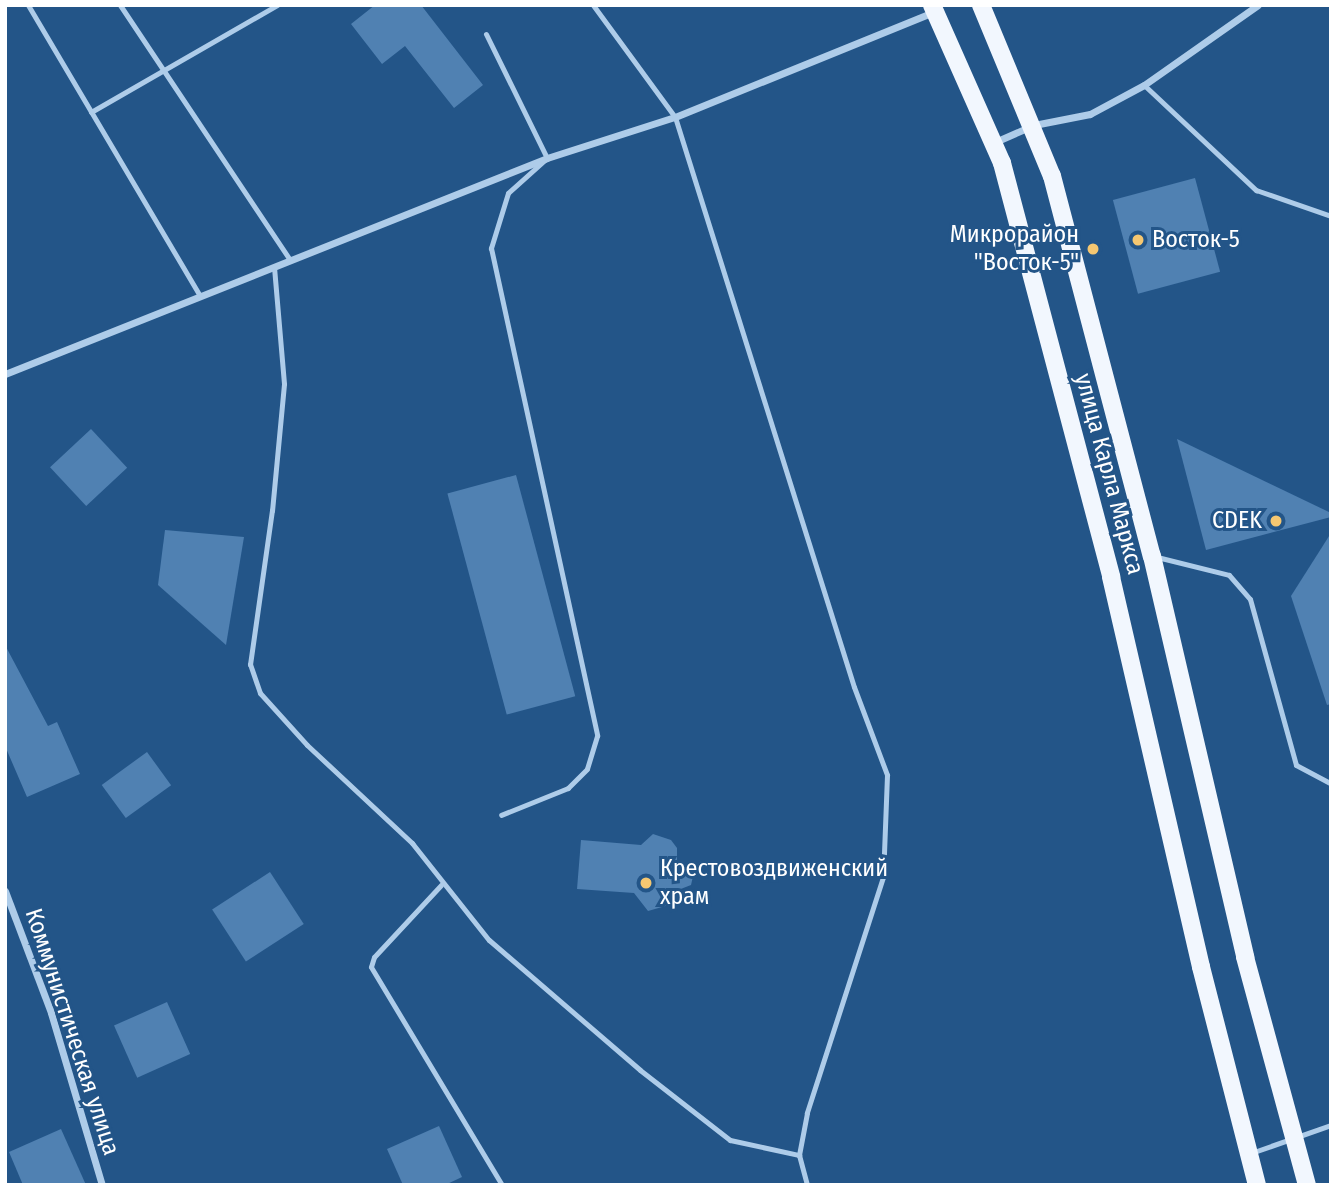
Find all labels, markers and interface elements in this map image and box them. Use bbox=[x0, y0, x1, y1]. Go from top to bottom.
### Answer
place label: Микрорайон "Восток-5" bbox=[950, 221, 1079, 277]
place label: Восток-5 bbox=[1152, 226, 1240, 254]
marker: Восток-5 bbox=[1130, 232, 1146, 248]
marker: Микрорайон "Восток-5" bbox=[1085, 241, 1101, 257]
street label: улица Карла Маркса bbox=[1068, 370, 1150, 578]
place label: CDEK bbox=[1212, 507, 1262, 535]
marker: CDEK bbox=[1268, 513, 1284, 529]
place label: Крестовоздвиженский храм bbox=[660, 855, 888, 911]
marker: Крестовоздвиженский храм bbox=[638, 875, 654, 891]
street label: Коммунистическая улица bbox=[18, 905, 126, 1159]

